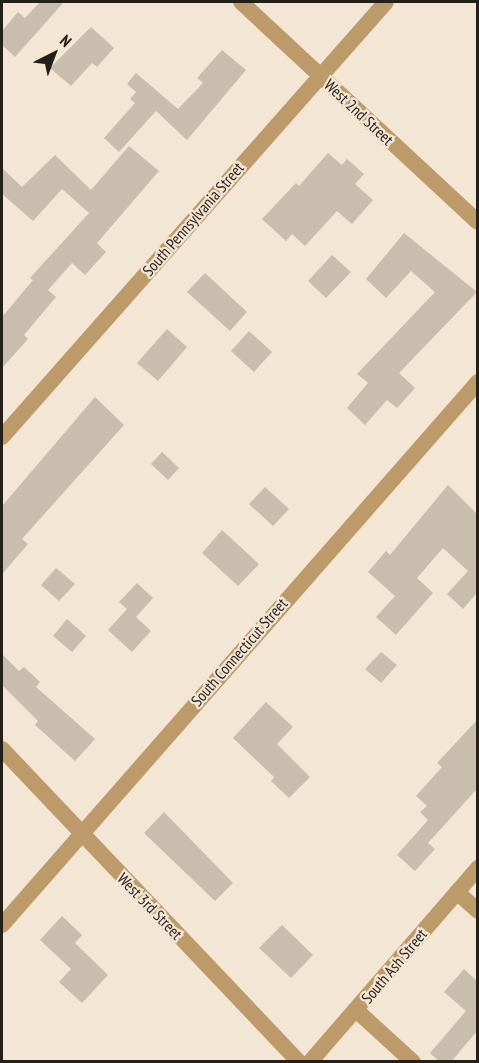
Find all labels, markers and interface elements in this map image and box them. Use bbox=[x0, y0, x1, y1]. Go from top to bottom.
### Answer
north arrow bbox=[24, 24, 84, 84]
text: N bbox=[56, 30, 76, 51]
street label: West 2nd Street bbox=[320, 75, 398, 149]
street label: South Pennsylvania Street bbox=[138, 158, 248, 280]
street label: South Connecticut Street bbox=[187, 594, 291, 710]
street label: West 3rd Street bbox=[114, 869, 186, 943]
street label: South Ash Street bbox=[357, 925, 431, 1007]

